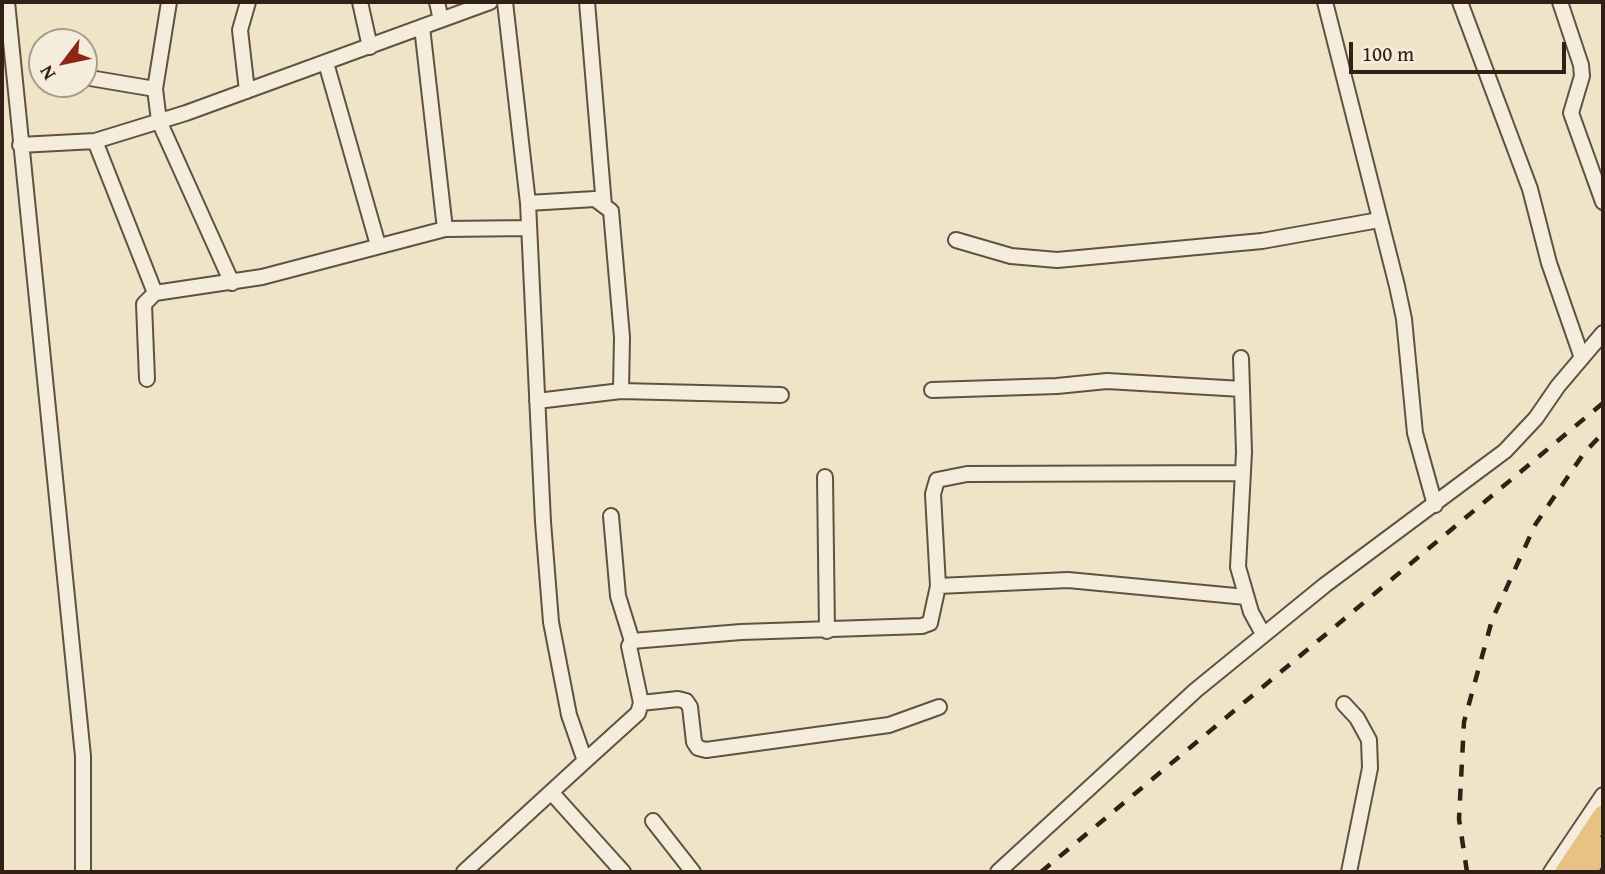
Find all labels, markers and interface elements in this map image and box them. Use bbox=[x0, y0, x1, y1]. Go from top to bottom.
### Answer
north arrow bbox=[28, 28, 98, 98]
scale bar bbox=[1353, 28, 1570, 72]
text: 100 m bbox=[1362, 38, 1414, 69]
text: N bbox=[32, 60, 62, 86]

